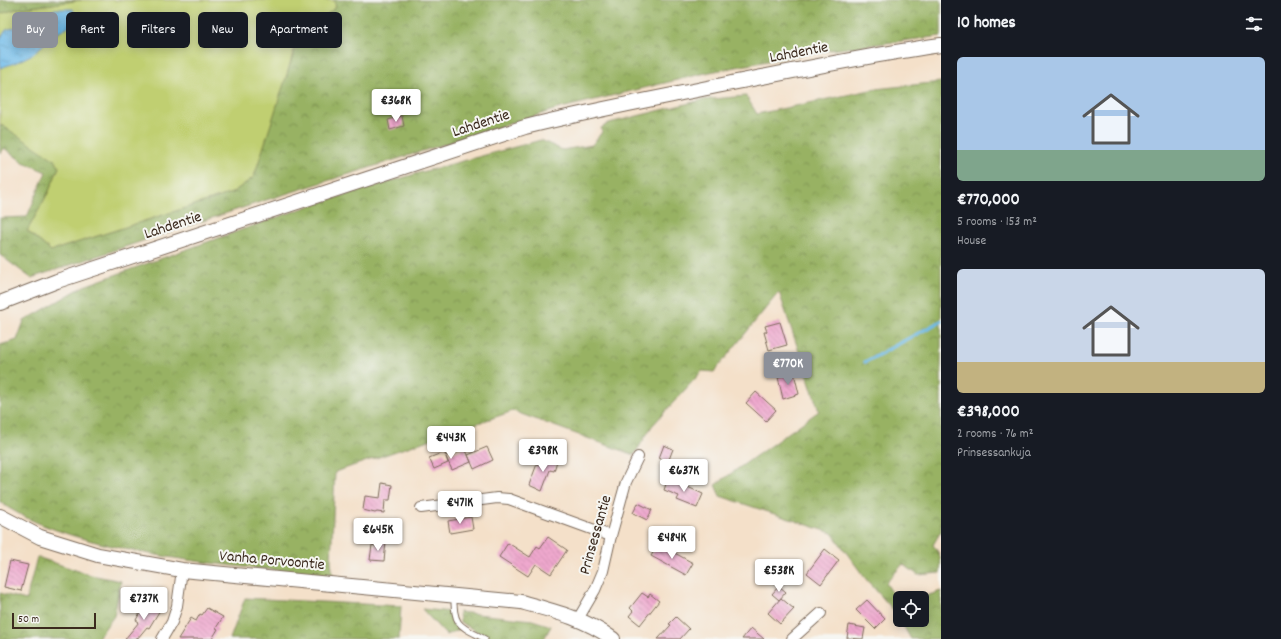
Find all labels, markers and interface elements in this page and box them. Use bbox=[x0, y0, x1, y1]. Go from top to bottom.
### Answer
chip: Buy bbox=[12, 12, 58, 48]
chip: Rent bbox=[66, 12, 119, 48]
chip: Filters bbox=[127, 12, 190, 48]
chip: New bbox=[198, 12, 248, 48]
chip: Apartment bbox=[256, 12, 342, 48]
text: 10 homes bbox=[957, 12, 1016, 36]
icon: filters bbox=[1243, 13, 1265, 35]
street label: Lahdentie bbox=[768, 36, 830, 70]
icon: home bbox=[1075, 83, 1147, 155]
pin: €368K bbox=[368, 89, 424, 123]
text: €368K bbox=[381, 92, 411, 111]
street label: Lahdentie bbox=[449, 104, 513, 144]
text: €770,000 bbox=[957, 189, 1020, 213]
street label: Lahdentie bbox=[141, 206, 205, 246]
text: 5 rooms · 153 m² bbox=[957, 213, 1037, 232]
text: House bbox=[957, 232, 986, 251]
icon: home bbox=[1075, 295, 1147, 367]
pin: €770K bbox=[760, 352, 816, 386]
text: €770K bbox=[773, 355, 803, 374]
text: €398,000 bbox=[957, 401, 1020, 425]
text: 2 rooms · 76 m² bbox=[957, 425, 1033, 444]
pin: €443K bbox=[423, 426, 479, 460]
text: €443K bbox=[436, 429, 466, 448]
pin: €398K bbox=[515, 439, 571, 473]
text: €398K bbox=[528, 442, 558, 461]
text: Prinsessankuja bbox=[957, 444, 1031, 463]
pin: €637K bbox=[656, 459, 712, 493]
text: €637K bbox=[669, 462, 699, 481]
pin: €471K bbox=[432, 491, 488, 525]
street label: Prinsessantie bbox=[574, 493, 618, 577]
text: €471K bbox=[447, 494, 473, 513]
pin: €645K bbox=[350, 518, 406, 552]
text: €645K bbox=[362, 521, 394, 540]
pin: €484K bbox=[644, 526, 700, 560]
text: €484K bbox=[657, 529, 687, 548]
street label: Vanha Porvoontie bbox=[218, 545, 326, 577]
pin: €538K bbox=[751, 559, 807, 593]
text: €538K bbox=[764, 562, 794, 581]
pin: €737K bbox=[116, 587, 172, 621]
text: €737K bbox=[130, 590, 159, 609]
map controls bbox=[893, 591, 929, 627]
button: locate bbox=[893, 591, 929, 627]
scale bar bbox=[12, 611, 96, 630]
text: 50 m bbox=[18, 612, 39, 628]

